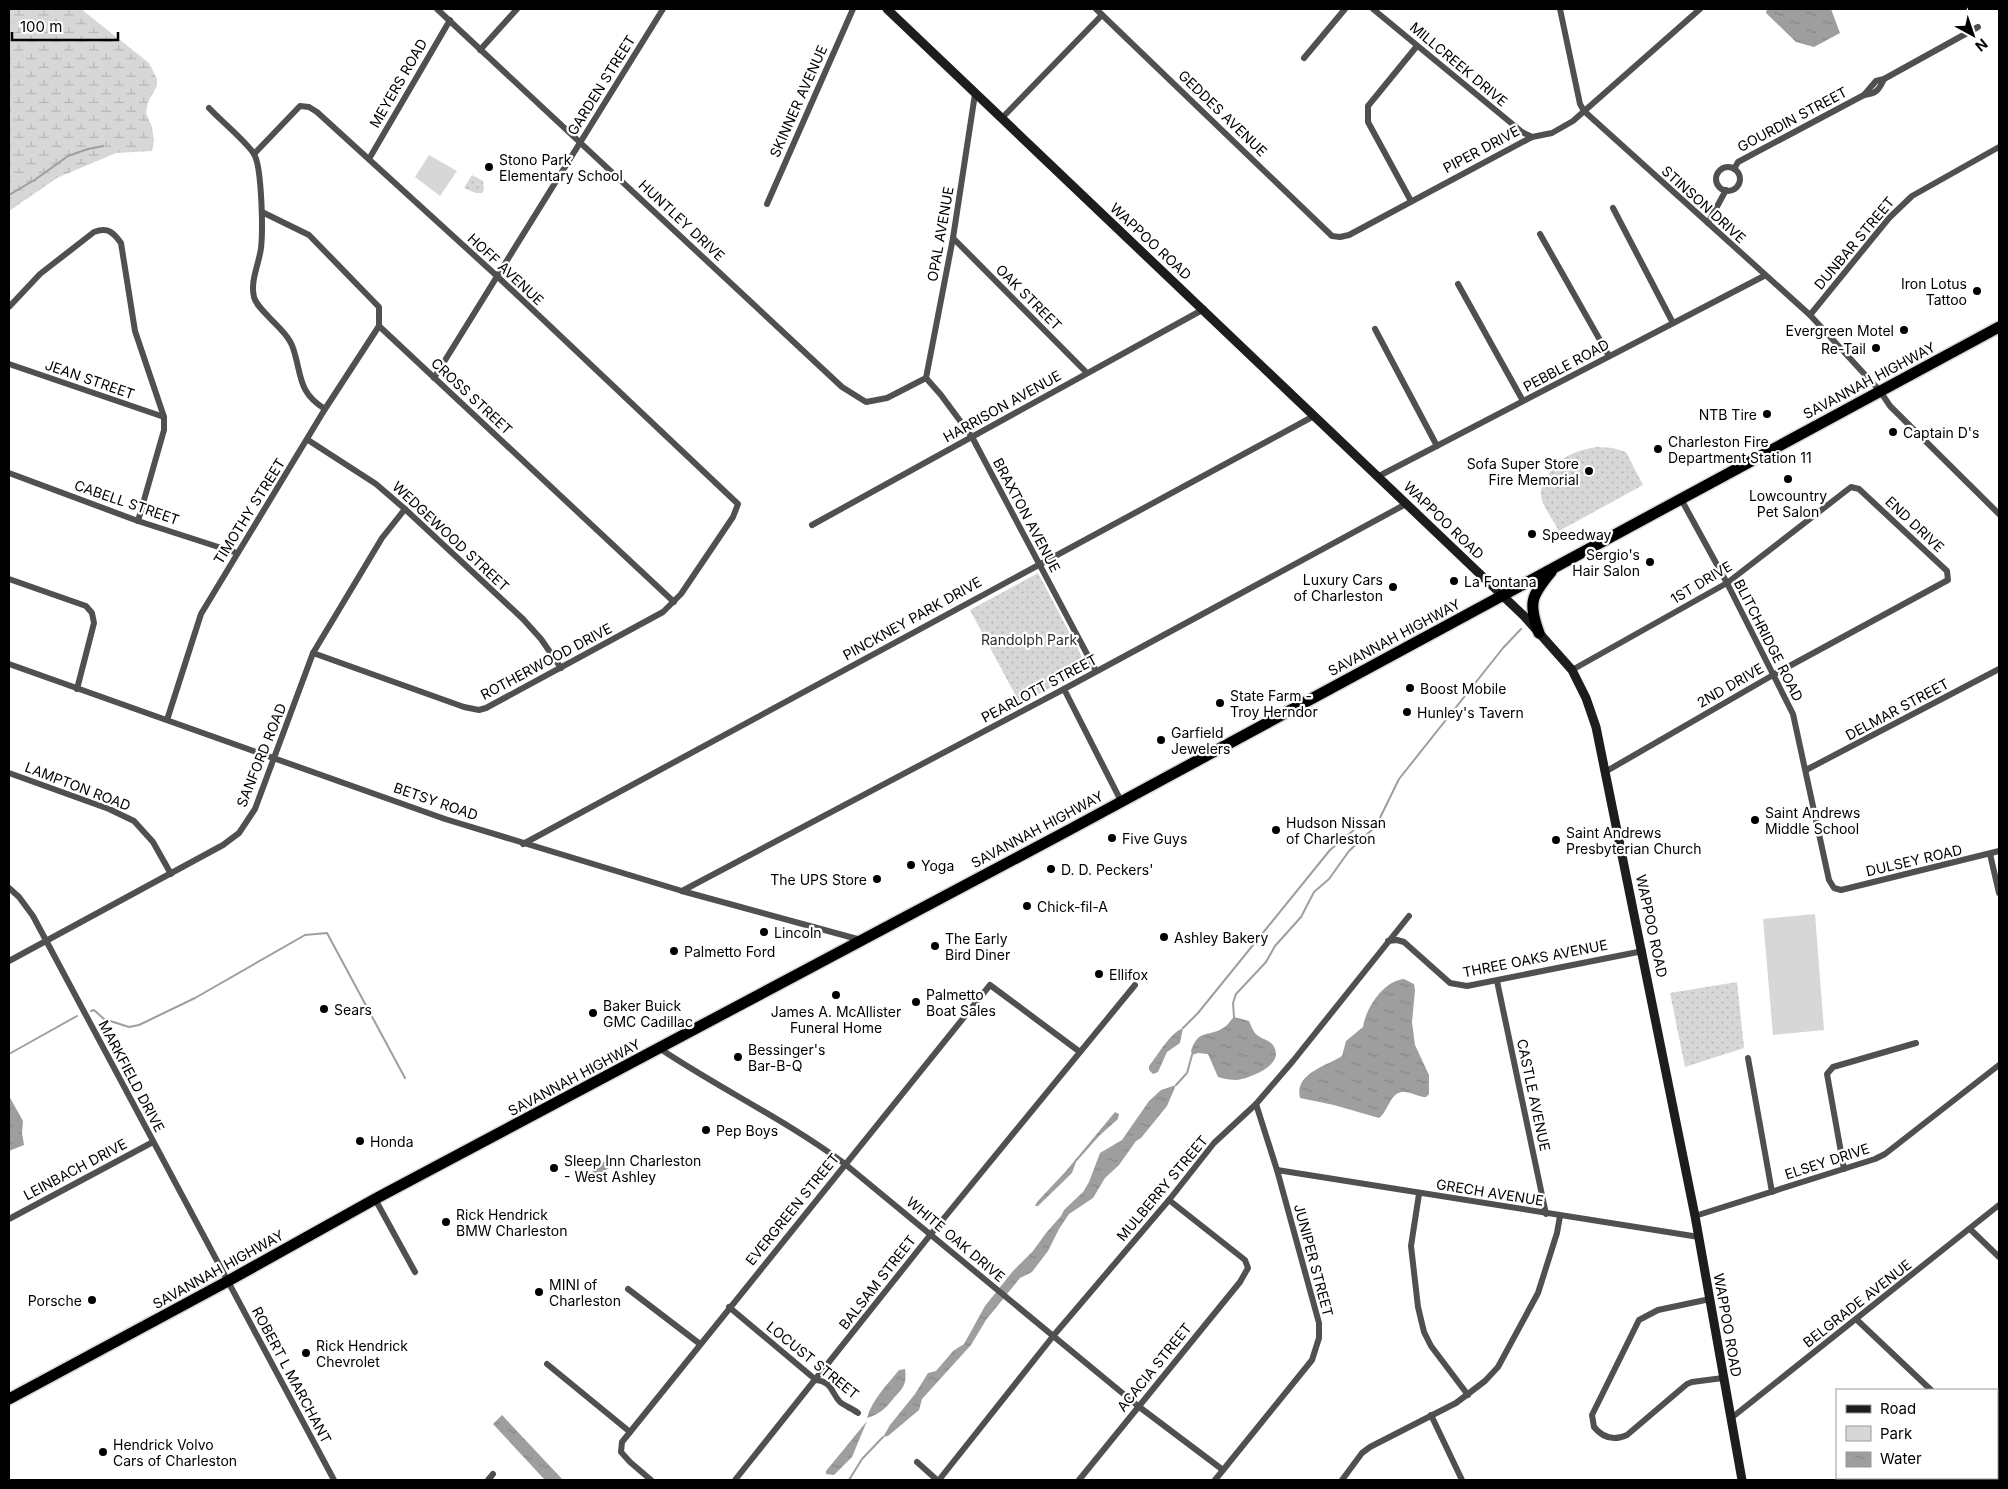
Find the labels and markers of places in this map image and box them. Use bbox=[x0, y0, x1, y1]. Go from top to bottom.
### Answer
place label: Stono Park Elementary School bbox=[499, 151, 623, 184]
marker: Stono Park Elementary School bbox=[483, 161, 495, 173]
place label: Iron Lotus Tattoo bbox=[1901, 275, 1967, 308]
marker: Iron Lotus Tattoo bbox=[1971, 285, 1983, 297]
place label: Evergreen Motel bbox=[1786, 322, 1894, 339]
marker: Evergreen Motel bbox=[1898, 324, 1910, 336]
place label: Re-Tail bbox=[1821, 340, 1866, 357]
marker: Re-Tail bbox=[1870, 342, 1882, 354]
place label: NTB Tire bbox=[1699, 406, 1757, 423]
marker: NTB Tire bbox=[1761, 408, 1773, 420]
place label: Captain D's bbox=[1903, 424, 1979, 441]
marker: Captain D's bbox=[1887, 426, 1899, 438]
place label: Charleston Fire Department Station 11 bbox=[1668, 433, 1812, 466]
marker: Charleston Fire Department Station 11 bbox=[1652, 443, 1664, 455]
place label: Sofa Super Store Fire Memorial bbox=[1467, 455, 1579, 488]
marker: Sofa Super Store Fire Memorial bbox=[1583, 465, 1595, 477]
marker: Lowcountry Pet Salon bbox=[1782, 473, 1794, 485]
place label: Lowcountry Pet Salon bbox=[1749, 487, 1827, 520]
place label: Speedway bbox=[1542, 526, 1612, 543]
marker: Speedway bbox=[1526, 528, 1538, 540]
place label: Sergio's Hair Salon bbox=[1572, 546, 1640, 579]
marker: Sergio's Hair Salon bbox=[1644, 556, 1656, 568]
place label: Luxury Cars of Charleston bbox=[1294, 571, 1383, 604]
place label: La Fontana bbox=[1464, 573, 1537, 590]
marker: La Fontana bbox=[1448, 575, 1460, 587]
marker: Luxury Cars of Charleston bbox=[1387, 581, 1399, 593]
place label: Boost Mobile bbox=[1420, 680, 1506, 697]
marker: Boost Mobile bbox=[1404, 682, 1416, 694]
place label: State Farm - Troy Herndor bbox=[1230, 687, 1318, 720]
marker: State Farm - Troy Herndor bbox=[1214, 697, 1226, 709]
place label: Hunley's Tavern bbox=[1417, 704, 1524, 721]
marker: Hunley's Tavern bbox=[1401, 706, 1413, 718]
place label: Garfield Jewelers bbox=[1171, 724, 1230, 757]
marker: Garfield Jewelers bbox=[1155, 734, 1167, 746]
place label: Saint Andrews Middle School bbox=[1765, 804, 1860, 837]
place label: Hudson Nissan of Charleston bbox=[1286, 814, 1386, 847]
marker: Saint Andrews Middle School bbox=[1749, 814, 1761, 826]
marker: Hudson Nissan of Charleston bbox=[1270, 824, 1282, 836]
place label: Saint Andrews Presbyterian Church bbox=[1566, 824, 1702, 857]
place label: Five Guys bbox=[1122, 830, 1187, 847]
marker: Five Guys bbox=[1106, 832, 1118, 844]
marker: Saint Andrews Presbyterian Church bbox=[1550, 834, 1562, 846]
place label: Yoga bbox=[921, 857, 954, 874]
marker: Yoga bbox=[905, 859, 917, 871]
place label: D. D. Peckers' bbox=[1061, 861, 1153, 878]
marker: D. D. Peckers' bbox=[1045, 863, 1057, 875]
place label: The UPS Store bbox=[770, 871, 867, 888]
marker: The UPS Store bbox=[871, 873, 883, 885]
place label: Chick-fil-A bbox=[1037, 898, 1108, 915]
marker: Chick-fil-A bbox=[1021, 900, 1033, 912]
place label: Lincoln bbox=[774, 924, 822, 941]
marker: Lincoln bbox=[758, 926, 770, 938]
place label: Ashley Bakery bbox=[1174, 929, 1268, 946]
place label: The Early Bird Diner bbox=[945, 930, 1010, 963]
marker: Ashley Bakery bbox=[1158, 931, 1170, 943]
marker: The Early Bird Diner bbox=[929, 940, 941, 952]
place label: Palmetto Ford bbox=[684, 943, 775, 960]
marker: Palmetto Ford bbox=[668, 945, 680, 957]
place label: Ellifox bbox=[1109, 966, 1148, 983]
marker: Ellifox bbox=[1093, 968, 1105, 980]
place label: Palmetto Boat Sales bbox=[926, 986, 996, 1019]
marker: James A. McAllister Funeral Home bbox=[830, 989, 842, 1001]
marker: Palmetto Boat Sales bbox=[910, 996, 922, 1008]
place label: Baker Buick GMC Cadillac bbox=[603, 997, 693, 1030]
place label: Sears bbox=[334, 1001, 372, 1018]
marker: Sears bbox=[318, 1003, 330, 1015]
place label: James A. McAllister Funeral Home bbox=[771, 1003, 901, 1036]
marker: Baker Buick GMC Cadillac bbox=[587, 1007, 599, 1019]
place label: Bessinger's Bar-B-Q bbox=[748, 1041, 825, 1074]
marker: Bessinger's Bar-B-Q bbox=[732, 1051, 744, 1063]
place label: Pep Boys bbox=[716, 1122, 778, 1139]
marker: Pep Boys bbox=[700, 1124, 712, 1136]
place label: Honda bbox=[370, 1133, 414, 1150]
marker: Honda bbox=[354, 1135, 366, 1147]
place label: Sleep Inn Charleston - West Ashley bbox=[564, 1152, 701, 1185]
marker: Sleep Inn Charleston - West Ashley bbox=[548, 1162, 560, 1174]
place label: Rick Hendrick BMW Charleston bbox=[456, 1206, 567, 1239]
marker: Rick Hendrick BMW Charleston bbox=[440, 1216, 452, 1228]
place label: MINI of Charleston bbox=[549, 1276, 621, 1309]
marker: MINI of Charleston bbox=[533, 1286, 545, 1298]
place label: Porsche bbox=[28, 1292, 82, 1309]
marker: Porsche bbox=[86, 1294, 98, 1306]
place label: Rick Hendrick Chevrolet bbox=[316, 1337, 408, 1370]
marker: Rick Hendrick Chevrolet bbox=[300, 1347, 312, 1359]
place label: Hendrick Volvo Cars of Charleston bbox=[113, 1436, 237, 1469]
marker: Hendrick Volvo Cars of Charleston bbox=[97, 1446, 109, 1458]

